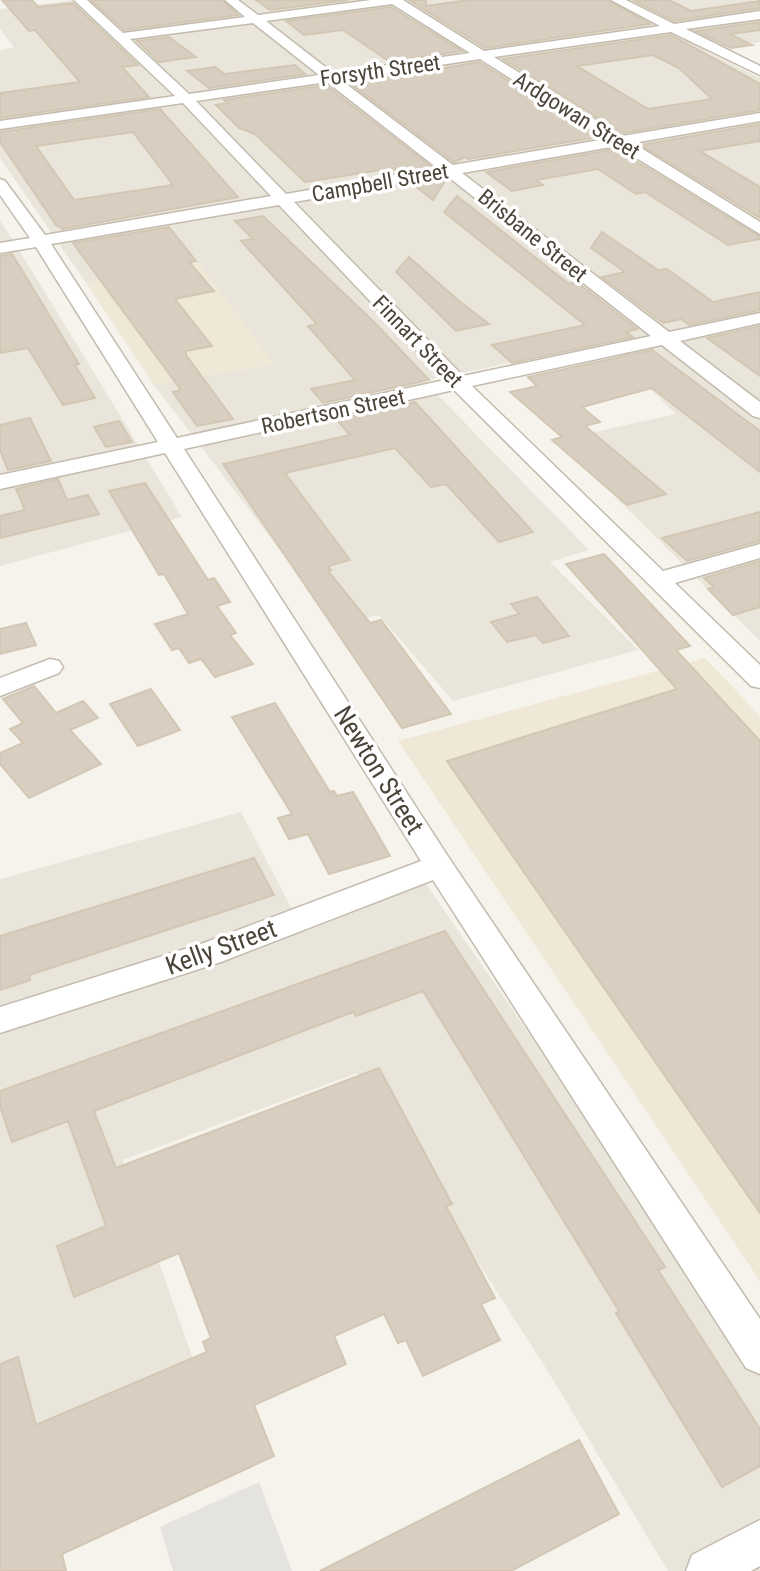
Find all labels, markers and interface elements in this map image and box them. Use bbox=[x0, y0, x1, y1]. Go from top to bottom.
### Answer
street label: Forsyth Street bbox=[318, 50, 442, 91]
street label: Ardgowan Street bbox=[509, 67, 644, 164]
street label: Campbell Street bbox=[310, 158, 450, 207]
street label: Brisbane Street bbox=[473, 184, 592, 287]
street label: Finnart Street bbox=[368, 290, 468, 392]
street label: Robertson Street bbox=[259, 384, 407, 439]
street label: Newton Street bbox=[328, 700, 430, 840]
street label: Kelly Street bbox=[162, 913, 280, 981]

